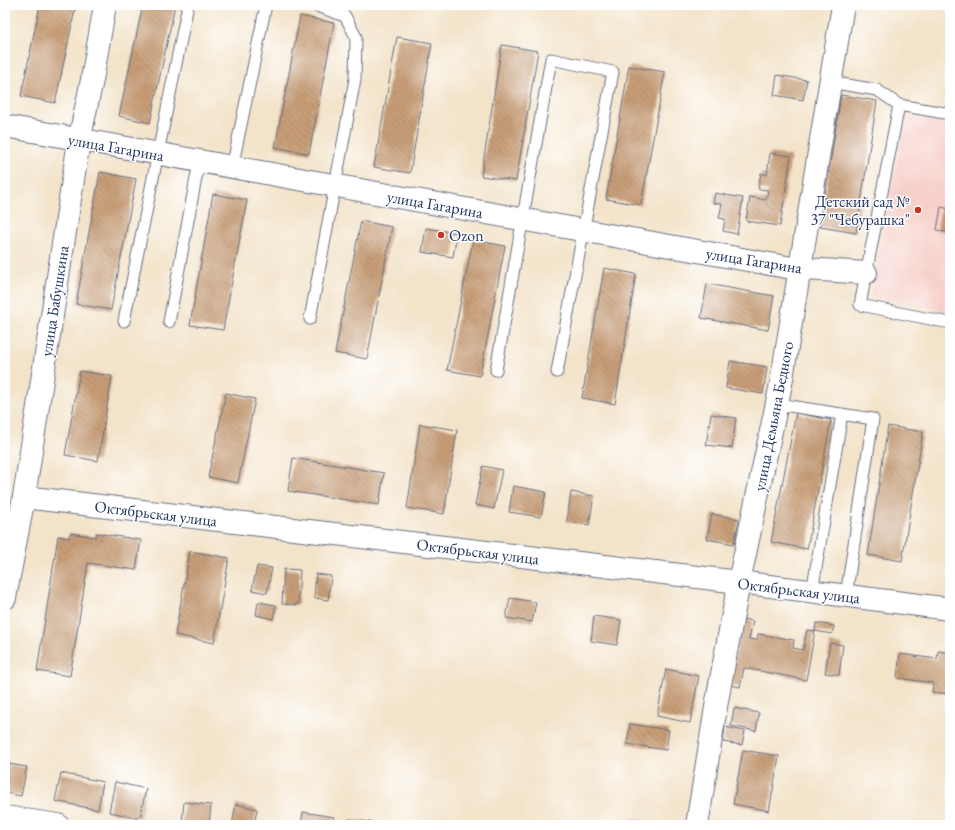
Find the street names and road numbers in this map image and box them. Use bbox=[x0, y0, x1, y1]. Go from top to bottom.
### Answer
street label: улица Гагарина bbox=[66, 129, 166, 166]
street label: улица Гагарина bbox=[385, 186, 485, 223]
street label: улица Бабушкина bbox=[35, 243, 74, 358]
street label: улица Гагарина bbox=[704, 243, 804, 279]
street label: улица Демьяна Бедного bbox=[749, 339, 798, 493]
street label: Октябрьская улица bbox=[93, 496, 219, 532]
street label: Октябрьская улица bbox=[415, 534, 541, 570]
street label: Октябрьская улица bbox=[736, 573, 862, 609]

